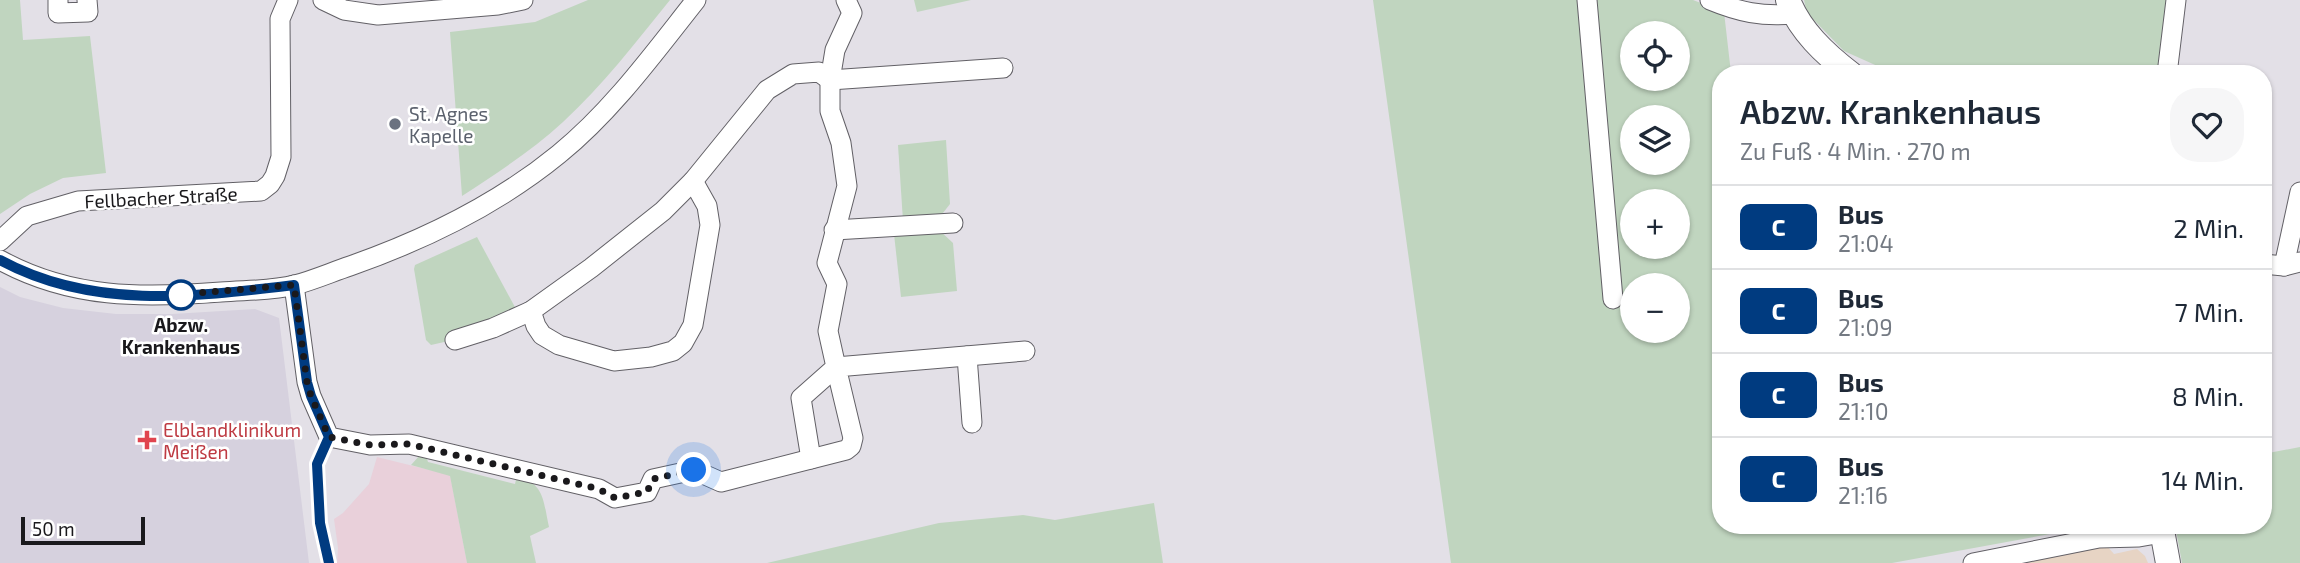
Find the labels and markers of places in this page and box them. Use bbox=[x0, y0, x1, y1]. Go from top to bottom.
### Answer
place label: St. Agnes Kapelle bbox=[409, 102, 488, 147]
marker: St. Agnes Kapelle bbox=[387, 116, 403, 132]
marker: Abzw. Krankenhaus bbox=[166, 280, 196, 310]
place label: Abzw. Krankenhaus bbox=[122, 313, 240, 358]
place label: Elblandklinikum Meißen bbox=[163, 418, 301, 463]
marker: Elblandklinikum Meißen bbox=[137, 430, 157, 450]

